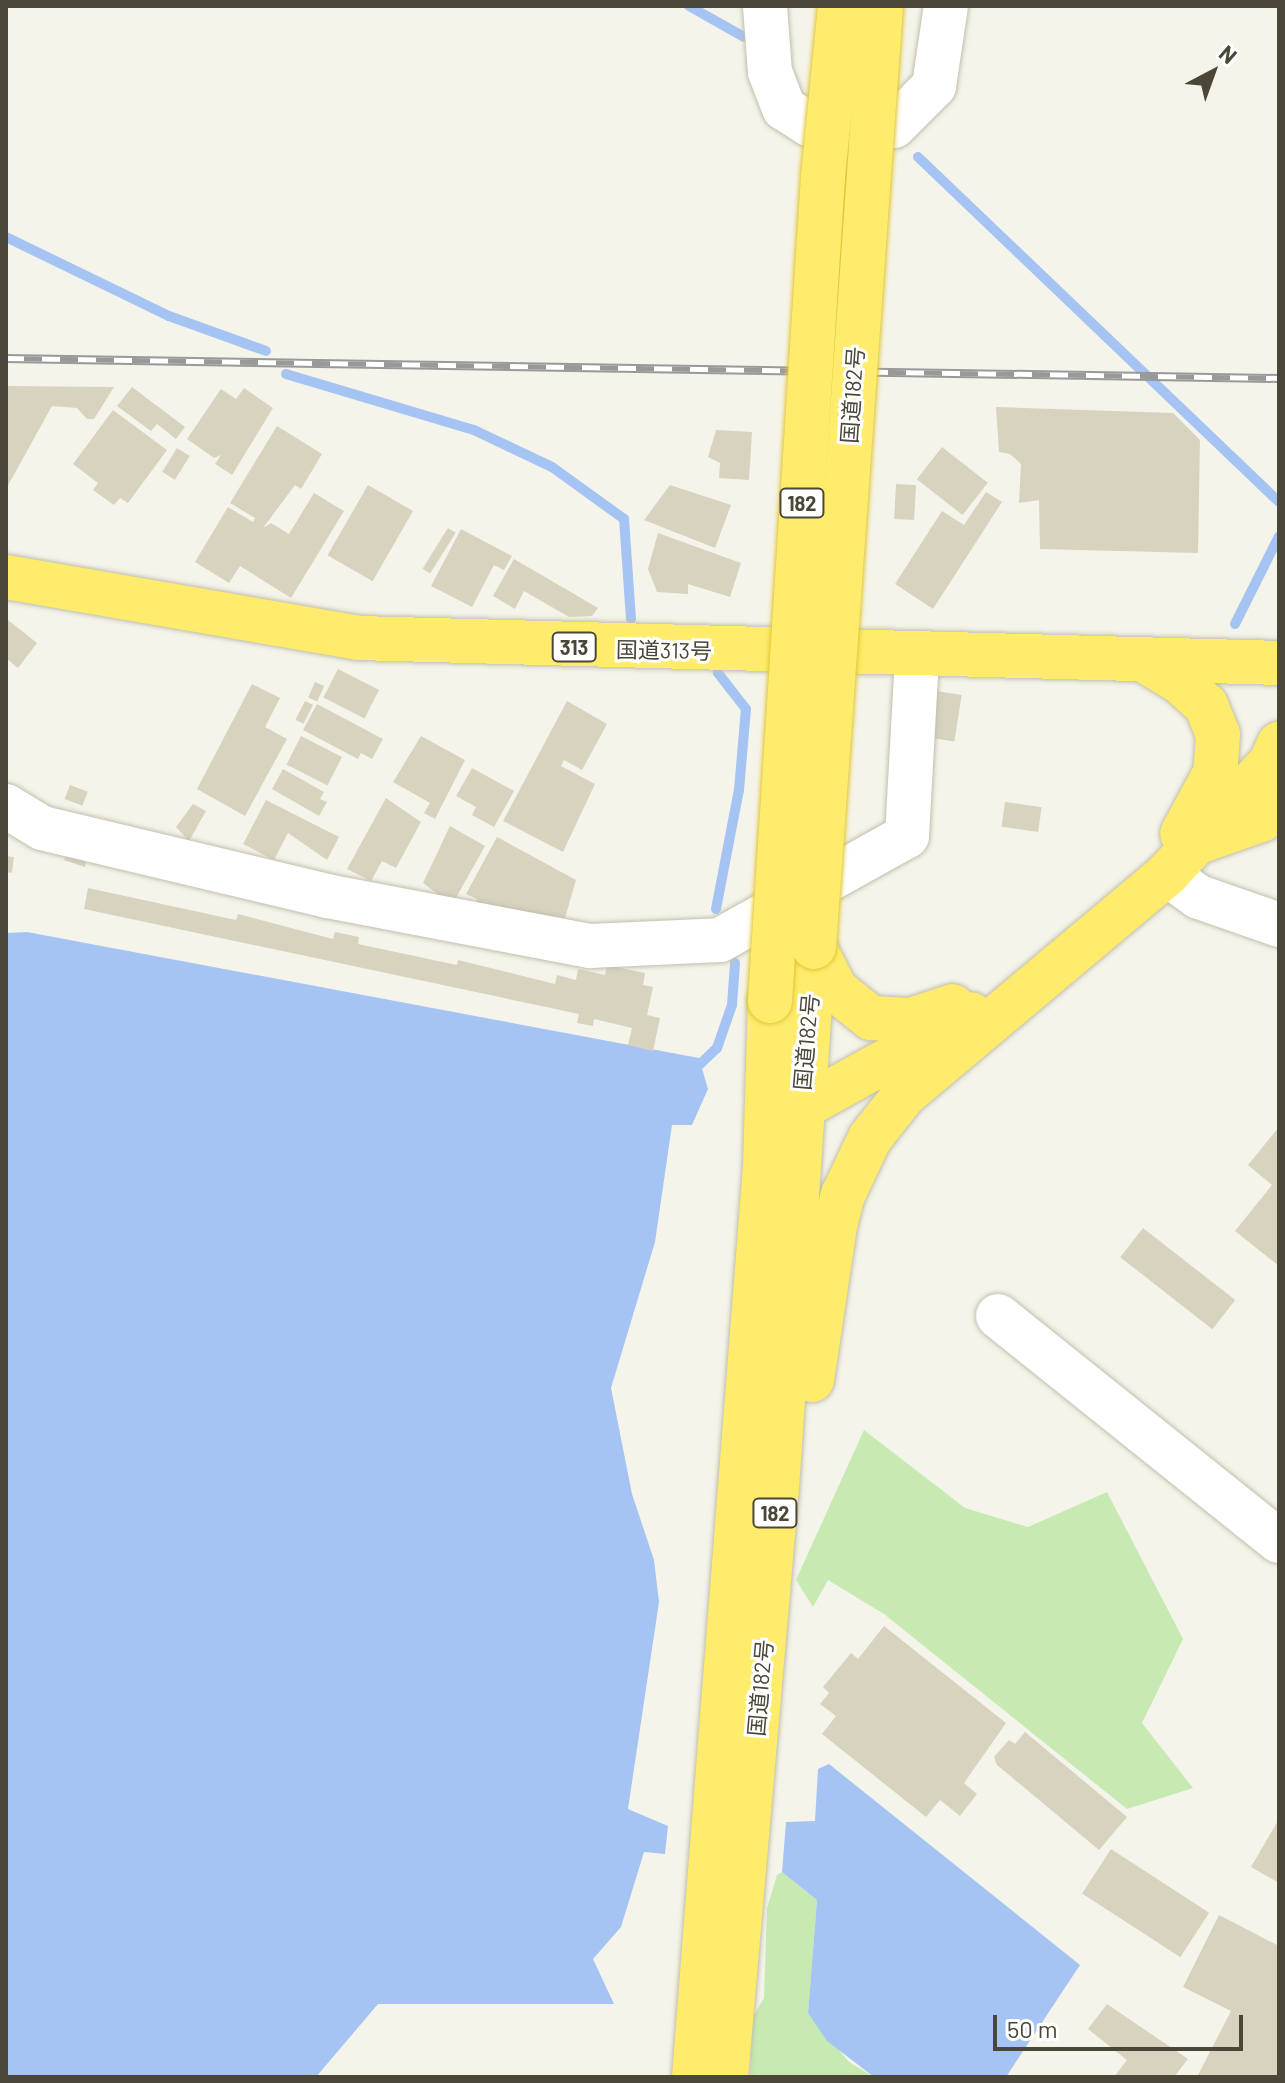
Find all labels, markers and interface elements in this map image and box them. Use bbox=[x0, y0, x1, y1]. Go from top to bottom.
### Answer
north arrow bbox=[1173, 32, 1253, 112]
text: N bbox=[1215, 39, 1243, 68]
street label: 国道182号 bbox=[835, 346, 869, 444]
road number: 182 bbox=[778, 487, 826, 519]
road number: 313 bbox=[550, 631, 598, 663]
street label: 国道313号 bbox=[616, 636, 712, 664]
street label: 国道182号 bbox=[789, 993, 823, 1091]
road number: 182 bbox=[751, 1497, 799, 1529]
street label: 国道182号 bbox=[743, 1639, 777, 1737]
scale bar bbox=[997, 1999, 1247, 2049]
text: 50 m bbox=[1007, 2014, 1058, 2043]

